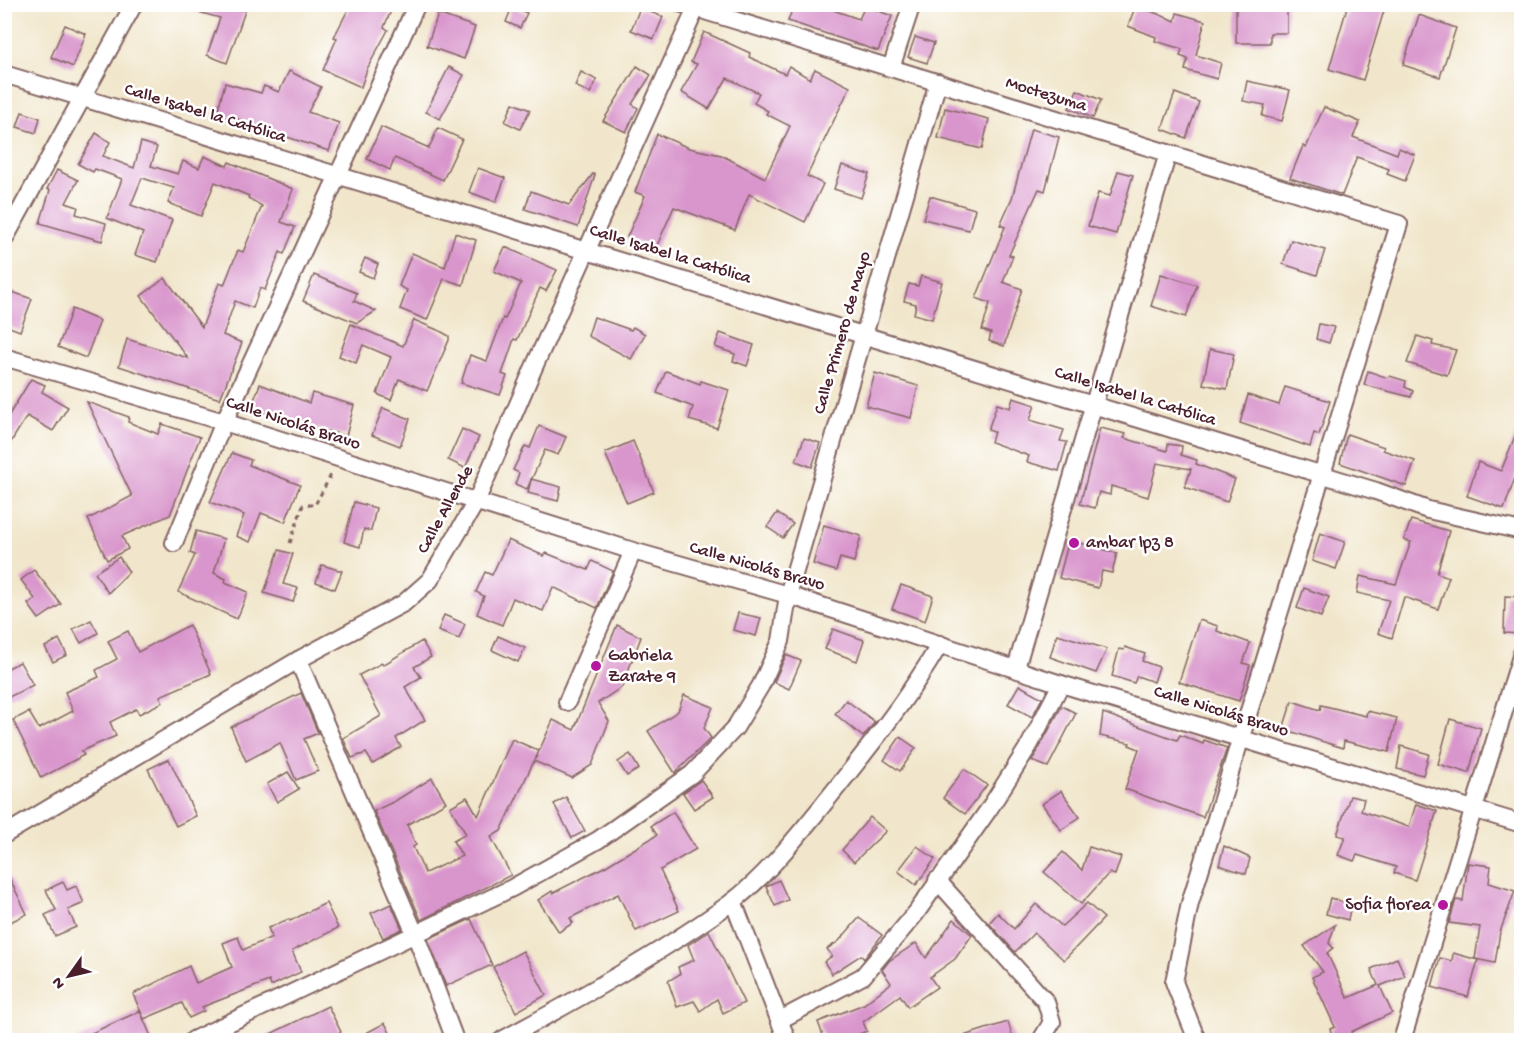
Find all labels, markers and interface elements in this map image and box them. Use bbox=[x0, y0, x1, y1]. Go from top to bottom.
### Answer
street label: Moctezuma bbox=[1003, 73, 1090, 118]
street label: Calle Isabel la Católica bbox=[122, 79, 289, 149]
street label: Calle Isabel la Católica bbox=[587, 220, 754, 290]
street label: Calle Primero de Mayo bbox=[810, 249, 876, 417]
street label: Calle Isabel la Católica bbox=[1052, 362, 1219, 432]
street label: Calle Nicolás Bravo bbox=[223, 392, 363, 456]
street label: Calle Allende bbox=[413, 462, 479, 558]
place label: ambar lpz 8 bbox=[1086, 533, 1174, 554]
marker: ambar lpz 8 bbox=[1067, 536, 1081, 550]
street label: Calle Nicolás Bravo bbox=[687, 538, 827, 596]
place label: Gabriela Zarate 9 bbox=[608, 646, 676, 688]
marker: Gabriela Zarate 9 bbox=[589, 659, 603, 673]
street label: Calle Nicolás Bravo bbox=[1151, 681, 1291, 743]
place label: Sofia florea bbox=[1345, 895, 1432, 916]
marker: Sofia florea bbox=[1436, 898, 1450, 912]
north arrow bbox=[39, 946, 99, 1006]
text: N bbox=[48, 972, 70, 992]

